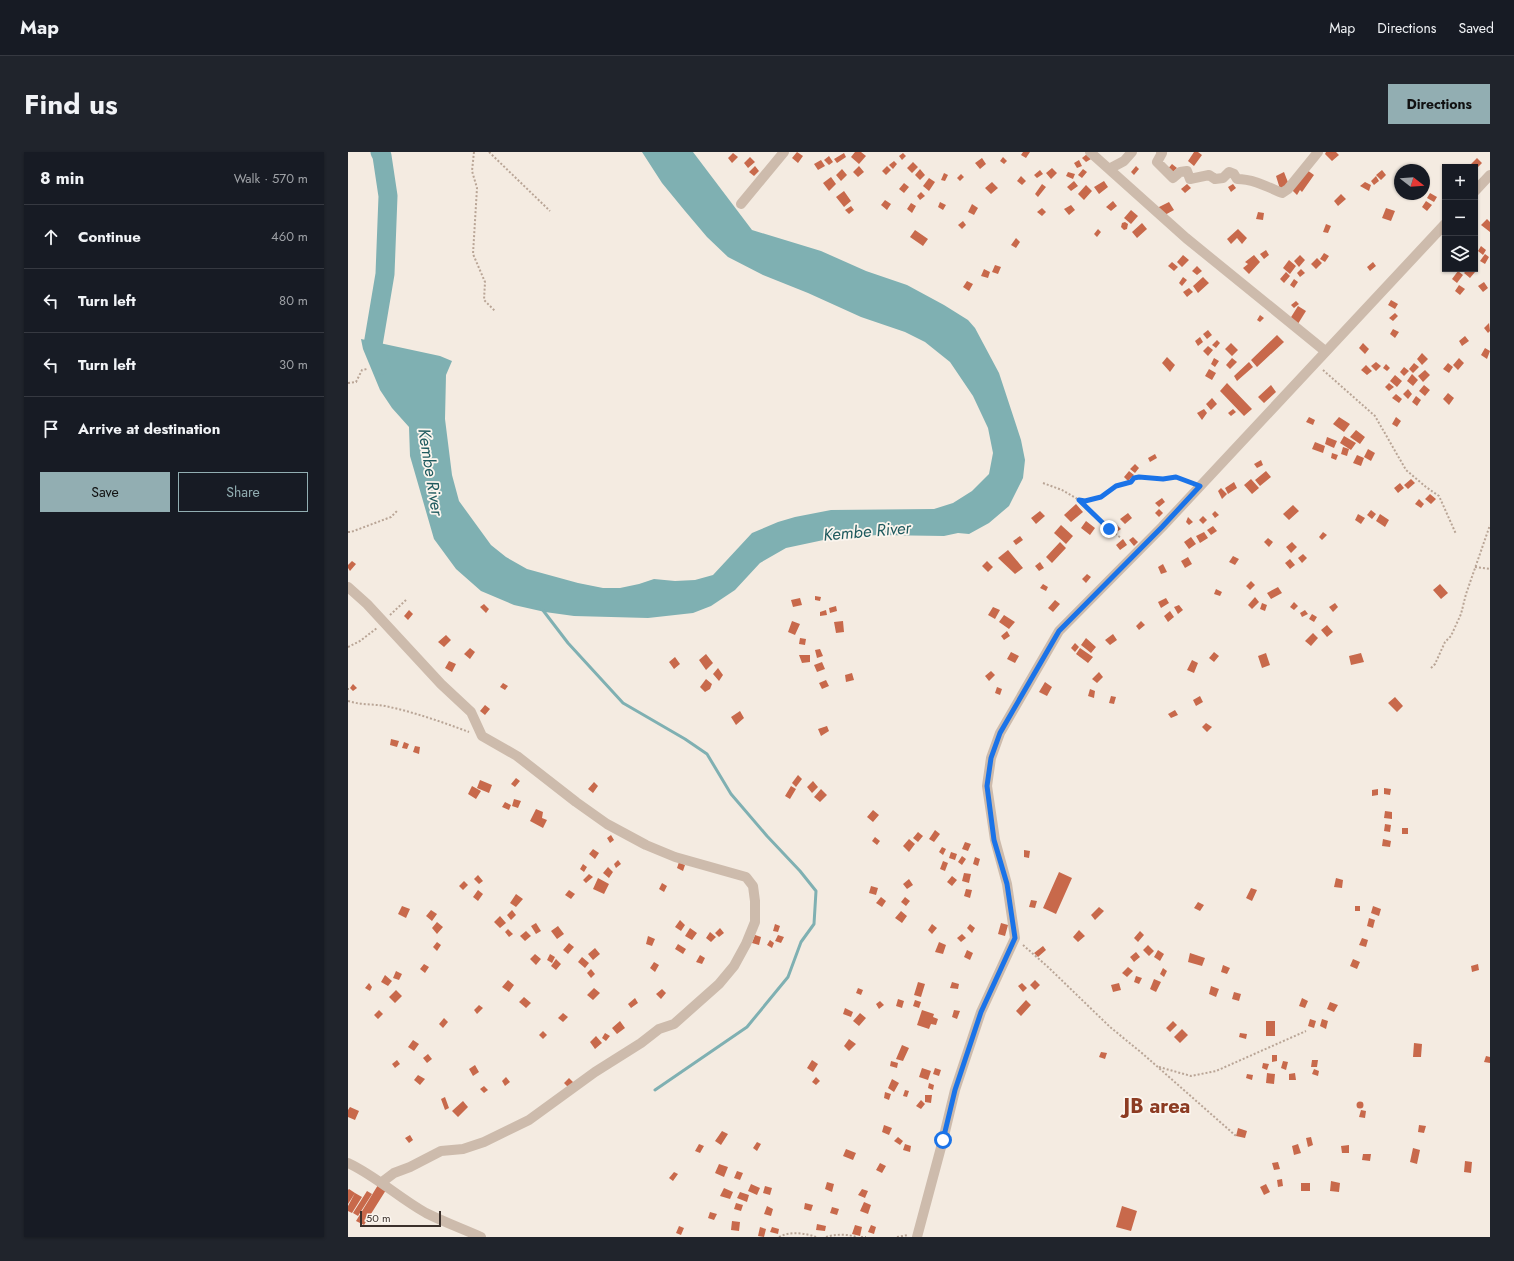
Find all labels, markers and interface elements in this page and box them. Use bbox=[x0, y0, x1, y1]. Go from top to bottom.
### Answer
text: Map bbox=[20, 14, 59, 41]
text: Map bbox=[1329, 18, 1355, 38]
text: Directions bbox=[1377, 18, 1437, 38]
text: Saved bbox=[1459, 18, 1494, 38]
text: Find us bbox=[24, 84, 118, 125]
button: Directions bbox=[1388, 84, 1490, 124]
north arrow bbox=[1394, 164, 1430, 200]
map controls bbox=[1442, 164, 1478, 272]
button: + bbox=[1442, 164, 1478, 200]
text: 8 min bbox=[40, 166, 84, 190]
text: Walk · 570 m bbox=[234, 169, 308, 188]
button: − bbox=[1442, 200, 1478, 236]
icon: ahead bbox=[40, 226, 62, 248]
text: Continue bbox=[78, 226, 141, 248]
text: 460 m bbox=[271, 227, 308, 246]
button: layers bbox=[1442, 236, 1478, 272]
icon: left bbox=[40, 290, 62, 312]
text: Turn left bbox=[78, 290, 136, 312]
text: 80 m bbox=[279, 291, 308, 310]
icon: left bbox=[40, 354, 62, 376]
text: Turn left bbox=[78, 354, 136, 376]
text: 30 m bbox=[279, 355, 308, 374]
icon: arrive bbox=[40, 418, 62, 440]
text: Arrive at destination bbox=[78, 418, 220, 440]
water label: Kembe River bbox=[412, 427, 450, 519]
button: Save bbox=[40, 472, 170, 512]
button: Share bbox=[178, 472, 308, 512]
water label: Kembe River bbox=[822, 515, 913, 547]
route end bbox=[1100, 520, 1118, 538]
district label: JB area bbox=[1120, 1092, 1190, 1121]
route start bbox=[934, 1131, 952, 1149]
scale bar bbox=[360, 1209, 441, 1228]
text: 50 m bbox=[366, 1210, 391, 1226]

